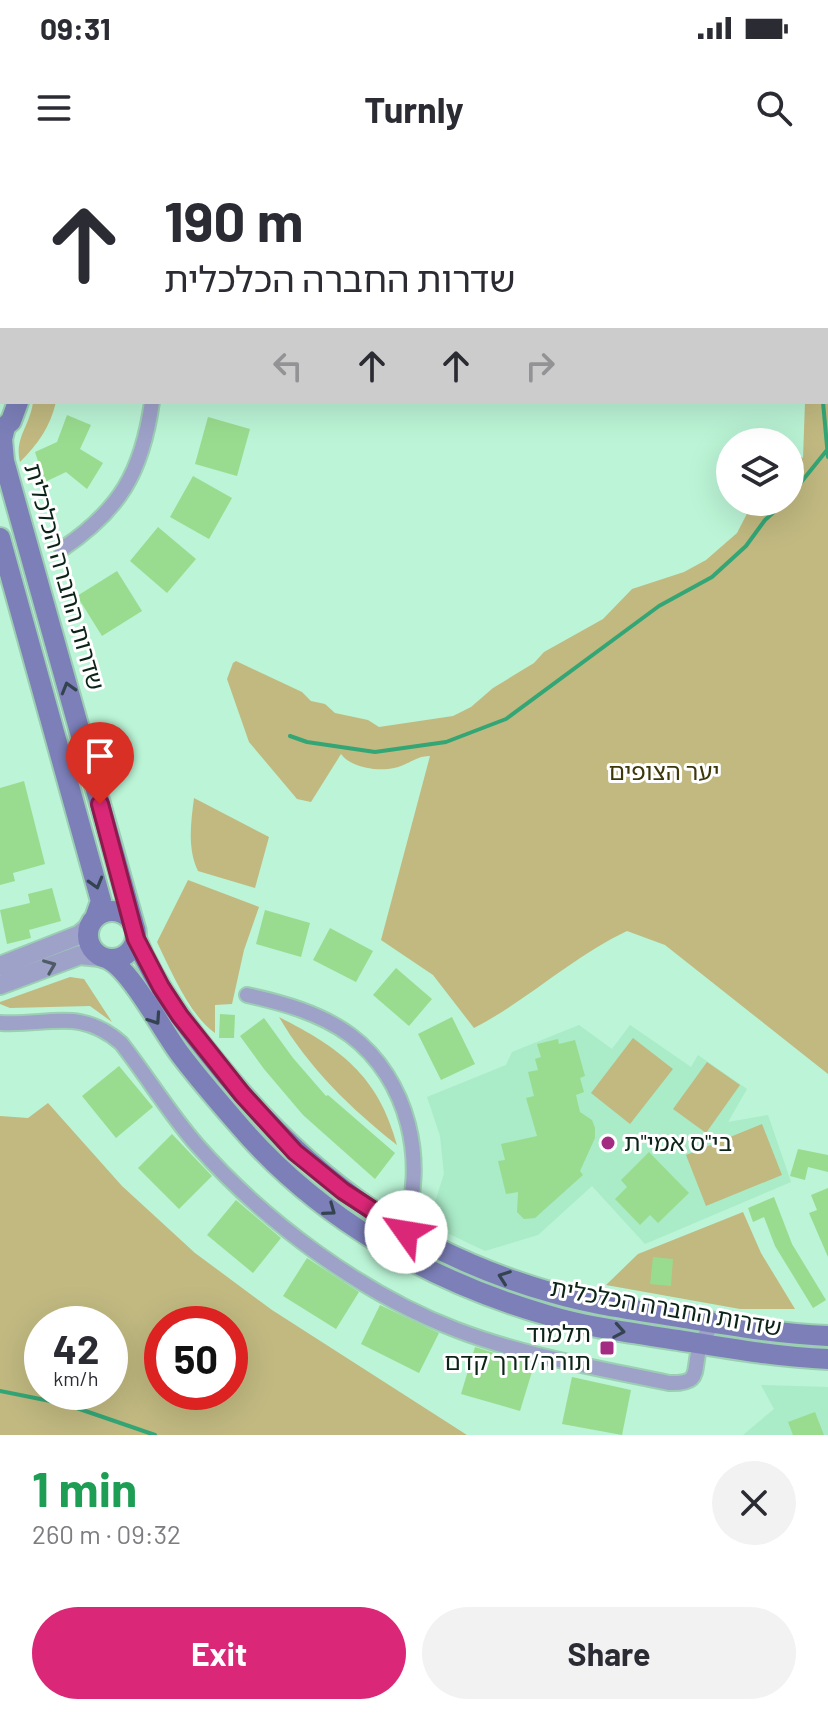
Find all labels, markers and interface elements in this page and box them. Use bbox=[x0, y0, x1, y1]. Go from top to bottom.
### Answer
text: 09:31 bbox=[40, 10, 111, 46]
icon: menu bbox=[32, 86, 76, 130]
icon: search bbox=[752, 86, 796, 130]
text: Turnly bbox=[364, 87, 464, 130]
text: 190 m bbox=[164, 186, 303, 253]
icon: ahead bbox=[32, 192, 136, 296]
text: שדרות החברה הכלכלית bbox=[164, 256, 516, 299]
icon: left bbox=[266, 344, 310, 388]
icon: ahead bbox=[350, 344, 394, 388]
icon: ahead bbox=[434, 344, 478, 388]
icon: right bbox=[518, 344, 562, 388]
map controls bbox=[716, 428, 804, 516]
button: layers bbox=[716, 428, 804, 516]
street label: שדרות החברה הכלכלית bbox=[19, 460, 112, 693]
one-way arrow bbox=[61, 682, 77, 696]
pin bbox=[66, 722, 134, 804]
icon: arrive bbox=[78, 734, 122, 778]
park label: יער הצופים bbox=[609, 756, 720, 785]
one-way arrow bbox=[87, 875, 103, 889]
one-way arrow bbox=[42, 959, 56, 976]
one-way arrow bbox=[146, 1010, 161, 1025]
place label: בי"ס אמי"ת bbox=[624, 1127, 732, 1156]
marker: בי"ס אמי"ת bbox=[599, 1134, 617, 1152]
position arrow bbox=[364, 1190, 448, 1274]
one-way arrow bbox=[321, 1200, 336, 1214]
one-way arrow bbox=[498, 1270, 512, 1287]
street label: שדרות החברה הכלכלית bbox=[548, 1272, 784, 1341]
speed limit sign: 50 bbox=[144, 1306, 248, 1410]
place label: תלמוד תורה/דרך קדם bbox=[444, 1318, 591, 1375]
one-way arrow bbox=[612, 1321, 626, 1338]
text: 42 bbox=[53, 1324, 99, 1372]
marker: תלמוד תורה/דרך קדם bbox=[598, 1339, 616, 1357]
text: km/h bbox=[53, 1366, 99, 1390]
text: 1 min bbox=[32, 1459, 137, 1517]
button: close bbox=[712, 1461, 796, 1545]
text: 260 m · 09:32 bbox=[32, 1518, 181, 1549]
button: Exit bbox=[32, 1607, 406, 1699]
button: Share bbox=[422, 1607, 796, 1699]

